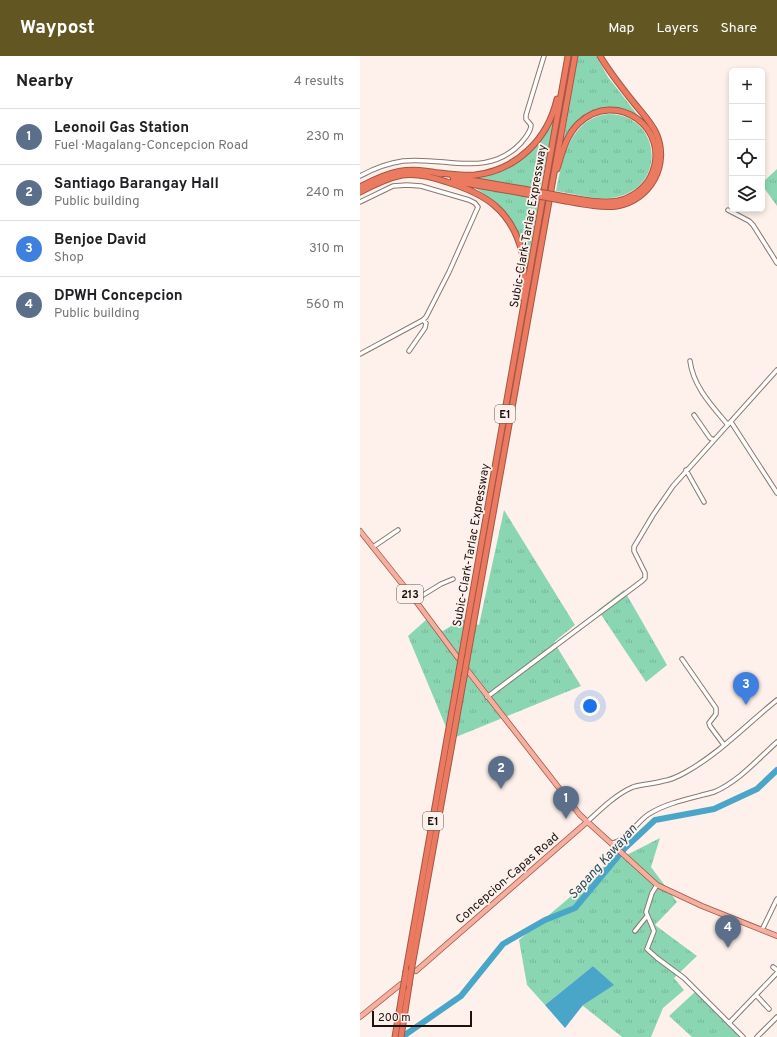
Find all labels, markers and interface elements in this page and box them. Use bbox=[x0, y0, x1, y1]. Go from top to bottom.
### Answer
text: Waypost bbox=[20, 16, 95, 40]
text: Map bbox=[608, 20, 634, 37]
text: Layers bbox=[656, 20, 698, 37]
text: Share bbox=[720, 20, 757, 37]
map controls bbox=[729, 68, 765, 212]
button: + bbox=[729, 68, 765, 104]
text: Nearby bbox=[16, 71, 73, 93]
text: 4 results bbox=[294, 74, 344, 90]
button: − bbox=[729, 104, 765, 140]
text: Leonoil Gas Station bbox=[54, 119, 189, 138]
text: 1 bbox=[26, 129, 32, 145]
text: 230 m bbox=[306, 129, 344, 145]
text: Fuel · Magalang-Concepcion Road bbox=[54, 138, 248, 154]
button: locate bbox=[729, 140, 765, 176]
street label: Subic-Clark-Tarlac Expressway bbox=[507, 143, 551, 309]
text: Santiago Barangay Hall bbox=[54, 175, 219, 194]
button: layers bbox=[729, 176, 765, 212]
text: 2 bbox=[25, 185, 33, 201]
text: 240 m bbox=[306, 185, 344, 201]
text: Public building bbox=[54, 194, 140, 210]
text: Benjoe David bbox=[54, 231, 147, 250]
text: 3 bbox=[25, 241, 33, 257]
text: 310 m bbox=[309, 241, 344, 257]
text: Shop bbox=[54, 250, 84, 266]
text: DPWH Concepcion bbox=[54, 287, 183, 306]
text: 4 bbox=[25, 297, 33, 313]
text: 560 m bbox=[306, 297, 344, 313]
text: Public building bbox=[54, 306, 140, 322]
road number: E1 bbox=[495, 405, 515, 423]
street label: Subic-Clark-Tarlac Expressway bbox=[450, 462, 494, 628]
road number: 213 bbox=[397, 585, 423, 603]
pin: 3 bbox=[733, 672, 759, 705]
your location bbox=[580, 696, 600, 716]
pin: 2 bbox=[488, 756, 514, 789]
pin: 1 bbox=[553, 786, 579, 819]
road number: E1 bbox=[423, 812, 443, 830]
water label: Sapang Kawayan bbox=[566, 822, 641, 903]
street label: Concepcion-Capas Road bbox=[453, 829, 563, 928]
pin: 4 bbox=[715, 915, 741, 948]
scale bar bbox=[372, 1009, 472, 1028]
text: 200 m bbox=[378, 1011, 411, 1025]

